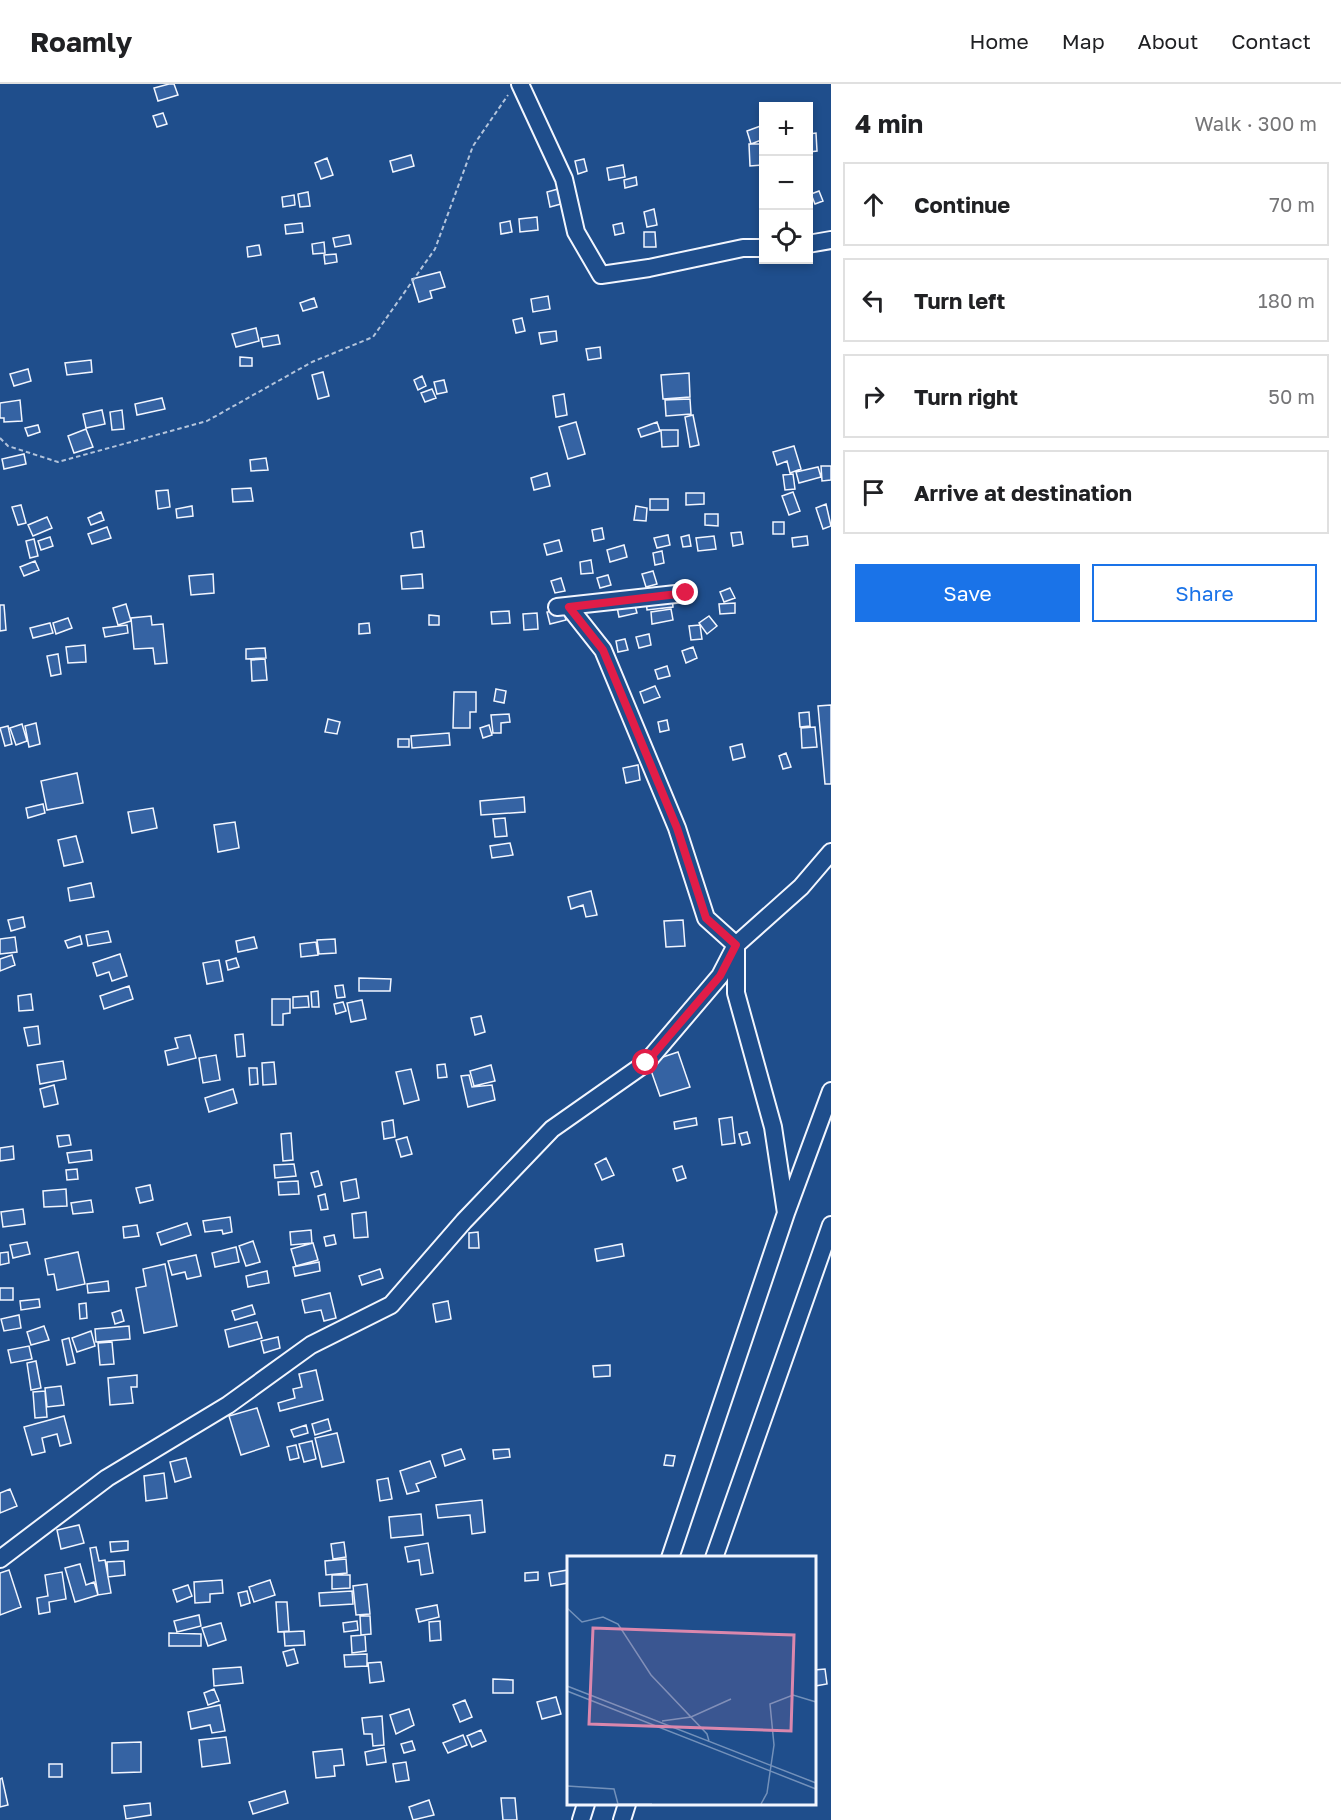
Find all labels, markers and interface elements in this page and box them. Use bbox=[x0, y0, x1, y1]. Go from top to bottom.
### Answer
text: Roamly bbox=[30, 25, 132, 58]
text: Home bbox=[969, 28, 1029, 54]
text: Map bbox=[1062, 28, 1105, 54]
text: About bbox=[1138, 28, 1198, 54]
text: Contact bbox=[1231, 28, 1311, 54]
map controls bbox=[759, 102, 813, 264]
button: + bbox=[759, 102, 813, 156]
text: 4 min bbox=[855, 108, 923, 139]
text: Walk · 300 m bbox=[1194, 111, 1317, 135]
button: − bbox=[759, 156, 813, 210]
icon: ahead bbox=[857, 188, 890, 221]
text: Continue bbox=[914, 191, 1010, 218]
text: 70 m bbox=[1269, 192, 1315, 216]
button: locate bbox=[759, 210, 813, 264]
icon: left bbox=[857, 284, 890, 317]
text: Turn left bbox=[914, 287, 1005, 314]
text: 180 m bbox=[1258, 288, 1315, 312]
icon: right bbox=[857, 380, 890, 413]
text: Turn right bbox=[914, 383, 1018, 410]
text: 50 m bbox=[1268, 384, 1315, 408]
icon: arrive bbox=[857, 476, 890, 509]
text: Arrive at destination bbox=[914, 479, 1132, 506]
button: Save bbox=[855, 564, 1080, 622]
button: Share bbox=[1092, 564, 1317, 622]
route end bbox=[672, 579, 698, 605]
route start bbox=[632, 1049, 658, 1075]
inset map bbox=[567, 1556, 816, 1805]

